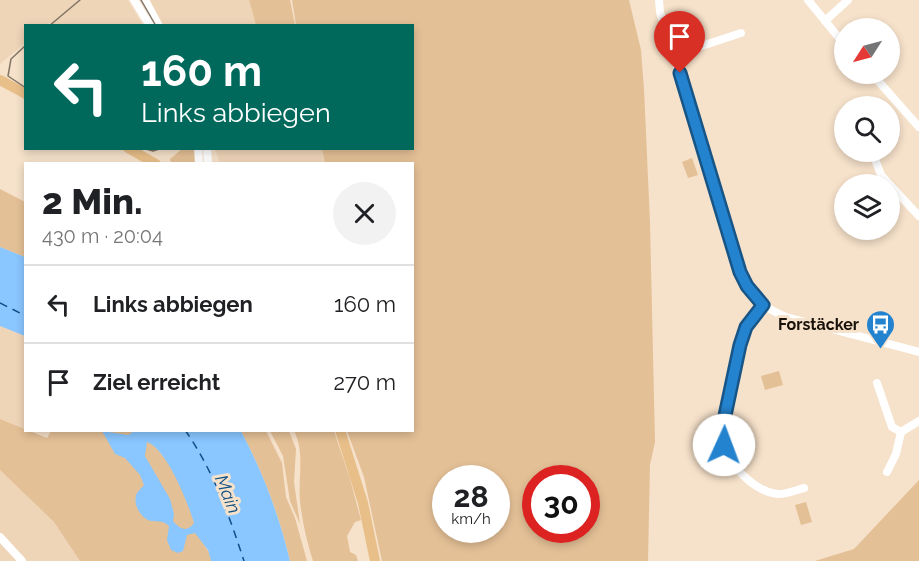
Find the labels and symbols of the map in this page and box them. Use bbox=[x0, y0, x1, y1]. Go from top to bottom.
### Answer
pin bbox=[654, 11, 705, 73]
north arrow bbox=[834, 18, 900, 84]
bus stop icon: Forstäcker bbox=[864, 308, 896, 350]
place label: Forstäcker bbox=[778, 315, 859, 334]
position arrow bbox=[692, 413, 756, 477]
speed limit sign: 30 bbox=[522, 465, 600, 543]
water label: Main bbox=[211, 472, 245, 516]

